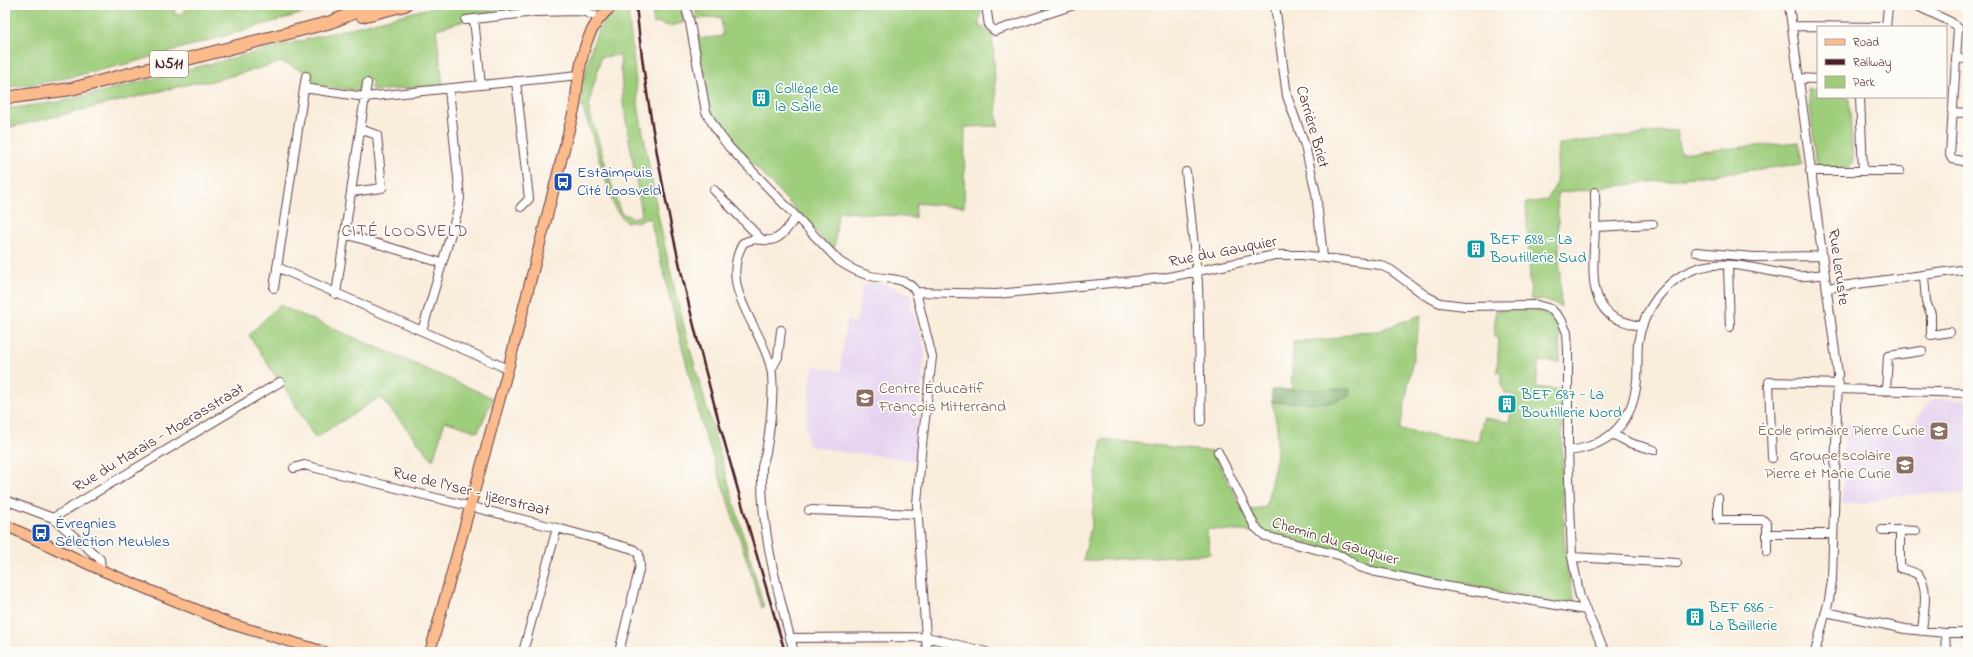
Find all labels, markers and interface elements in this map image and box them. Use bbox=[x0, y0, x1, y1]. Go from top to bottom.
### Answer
legend bbox=[1817, 26, 1947, 98]
text: Road bbox=[1853, 34, 1879, 52]
road number: N511 bbox=[150, 51, 188, 77]
text: Railway bbox=[1853, 54, 1892, 73]
text: Park bbox=[1853, 74, 1875, 92]
place label: Collège de la Salle bbox=[775, 77, 840, 119]
street label: Carrière Briet bbox=[1289, 83, 1335, 172]
building icon: Collège de la Salle bbox=[750, 87, 772, 109]
place label: Estaimpuis Cité Loosveld bbox=[577, 161, 661, 203]
bus stop icon: Estaimpuis Cité Loosveld bbox=[552, 171, 574, 193]
district label: CITÉ LOOSVELD bbox=[341, 219, 469, 244]
street label: Rue Leruste bbox=[1821, 227, 1855, 308]
place label: BEF 688 - La Boutillerie Sud bbox=[1489, 228, 1586, 270]
street label: Rue du Gauquier bbox=[1167, 230, 1279, 274]
building icon: BEF 688 - La Boutillerie Sud bbox=[1465, 238, 1487, 260]
street label: Rue du Marais - Moerasstraat bbox=[69, 377, 250, 499]
place label: Centre Éducatif François Mitterrand bbox=[878, 377, 1006, 419]
place label: BEF 687 - La Boutillerie Nord bbox=[1520, 383, 1622, 425]
school or university icon: Centre Éducatif François Mitterrand bbox=[854, 387, 876, 409]
building icon: BEF 687 - La Boutillerie Nord bbox=[1496, 393, 1518, 415]
place label: École primaire Pierre Curie bbox=[1758, 419, 1926, 443]
school or university icon: École primaire Pierre Curie bbox=[1928, 420, 1950, 442]
place label: Groupe scolaire Pierre et Marie Curie bbox=[1765, 444, 1892, 486]
school or university icon: Groupe scolaire Pierre et Marie Curie bbox=[1894, 454, 1916, 476]
street label: Rue de l'Yser - Ijzerstraat bbox=[390, 461, 553, 523]
street label: Chemin du Gauquier bbox=[1269, 511, 1401, 573]
place label: Évregnies Sélection Meubles bbox=[55, 512, 170, 554]
bus stop icon: Évregnies Sélection Meubles bbox=[30, 522, 52, 544]
place label: BEF 686 - La Baillerie bbox=[1708, 596, 1778, 638]
building icon: BEF 686 - La Baillerie bbox=[1684, 606, 1706, 628]

